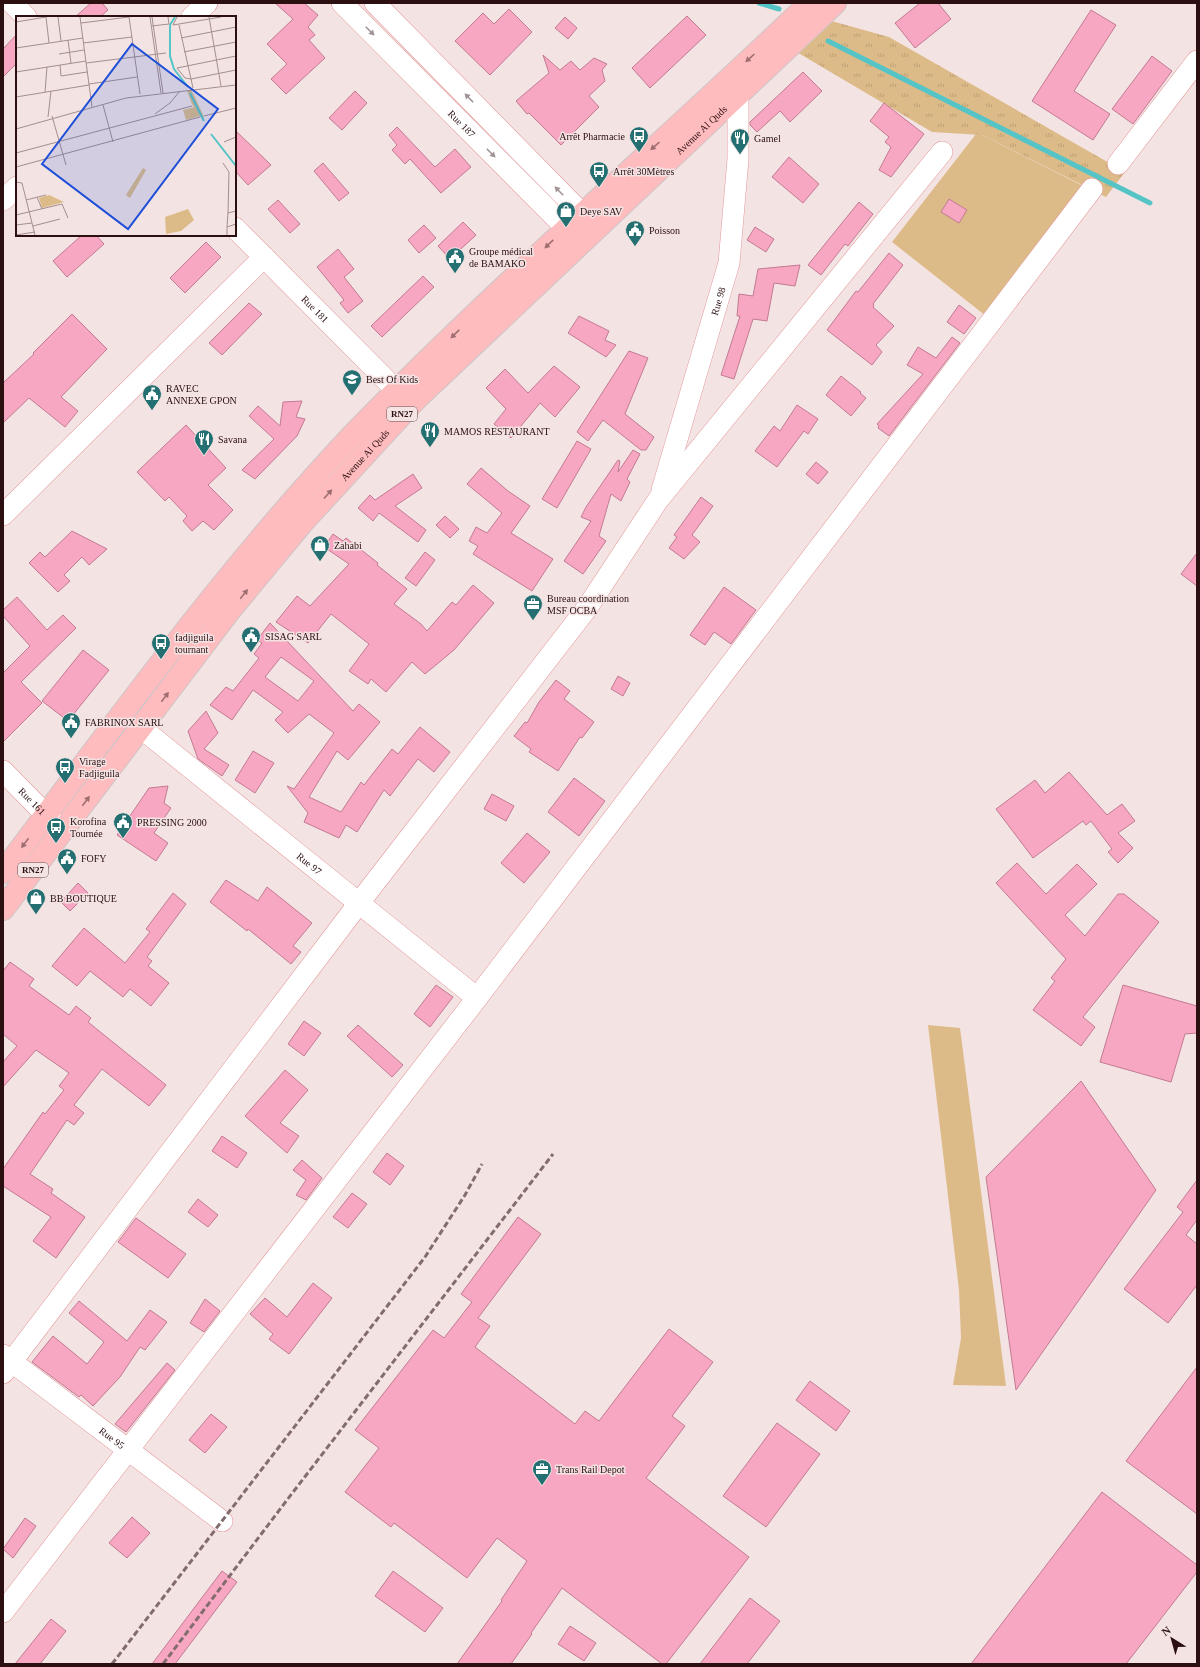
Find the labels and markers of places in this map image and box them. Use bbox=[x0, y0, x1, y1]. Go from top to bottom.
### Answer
bus stop icon: Arrêt Pharmacie bbox=[628, 125, 650, 153]
restaurant icon: Gamel bbox=[729, 127, 751, 155]
place label: Arrêt Pharmacie bbox=[559, 131, 626, 142]
place label: Gamel bbox=[754, 133, 781, 144]
bus stop icon: Arrêt 30Mètres bbox=[588, 160, 610, 188]
place label: Arrêt 30Mètres bbox=[613, 166, 674, 177]
shop icon: Deye SAV bbox=[555, 200, 577, 228]
place label: Deye SAV bbox=[580, 206, 623, 217]
public building icon: Poisson bbox=[624, 219, 646, 247]
place label: Poisson bbox=[649, 225, 680, 236]
public building icon: Groupe médical de BAMAKO bbox=[444, 246, 466, 274]
place label: Groupe médical de BAMAKO bbox=[469, 246, 533, 269]
school or university icon: Best Of Kids bbox=[341, 368, 363, 396]
place label: Best Of Kids bbox=[366, 374, 418, 385]
public building icon: RAVEC ANNEXE GPON bbox=[141, 383, 163, 411]
place label: RAVEC ANNEXE GPON bbox=[166, 383, 237, 406]
restaurant icon: MAMOS RESTAURANT bbox=[419, 420, 441, 448]
place label: MAMOS RESTAURANT bbox=[444, 426, 550, 437]
restaurant icon: Savana bbox=[193, 428, 215, 456]
place label: Savana bbox=[218, 434, 247, 445]
shop icon: Zahabi bbox=[309, 534, 331, 562]
place label: Zahabi bbox=[334, 540, 362, 551]
office icon: Bureau coordination MSF OCBA bbox=[522, 593, 544, 621]
place label: Bureau coordination MSF OCBA bbox=[547, 593, 629, 616]
public building icon: SISAG SARL bbox=[240, 625, 262, 653]
place label: SISAG SARL bbox=[265, 631, 322, 642]
bus stop icon: fadjiguila tournant bbox=[150, 632, 172, 660]
place label: fadjiguila tournant bbox=[175, 632, 214, 655]
public building icon: FABRINOX SARL bbox=[60, 711, 82, 739]
place label: FABRINOX SARL bbox=[85, 717, 163, 728]
bus stop icon: Virage Fadjiguila bbox=[54, 756, 76, 784]
place label: Virage Fadjiguila bbox=[79, 756, 120, 779]
public building icon: PRESSING 2000 bbox=[112, 811, 134, 839]
bus stop icon: Korofina Tournée bbox=[45, 816, 67, 844]
place label: Korofina Tournée bbox=[70, 816, 107, 839]
place label: PRESSING 2000 bbox=[137, 817, 207, 828]
public building icon: FOFY bbox=[56, 847, 78, 875]
place label: FOFY bbox=[81, 853, 107, 864]
shop icon: BB BOUTIQUE bbox=[25, 887, 47, 915]
place label: BB BOUTIQUE bbox=[50, 893, 117, 904]
office icon: Trans Rail Depot bbox=[531, 1458, 553, 1486]
place label: Trans Rail Depot bbox=[556, 1464, 625, 1475]

